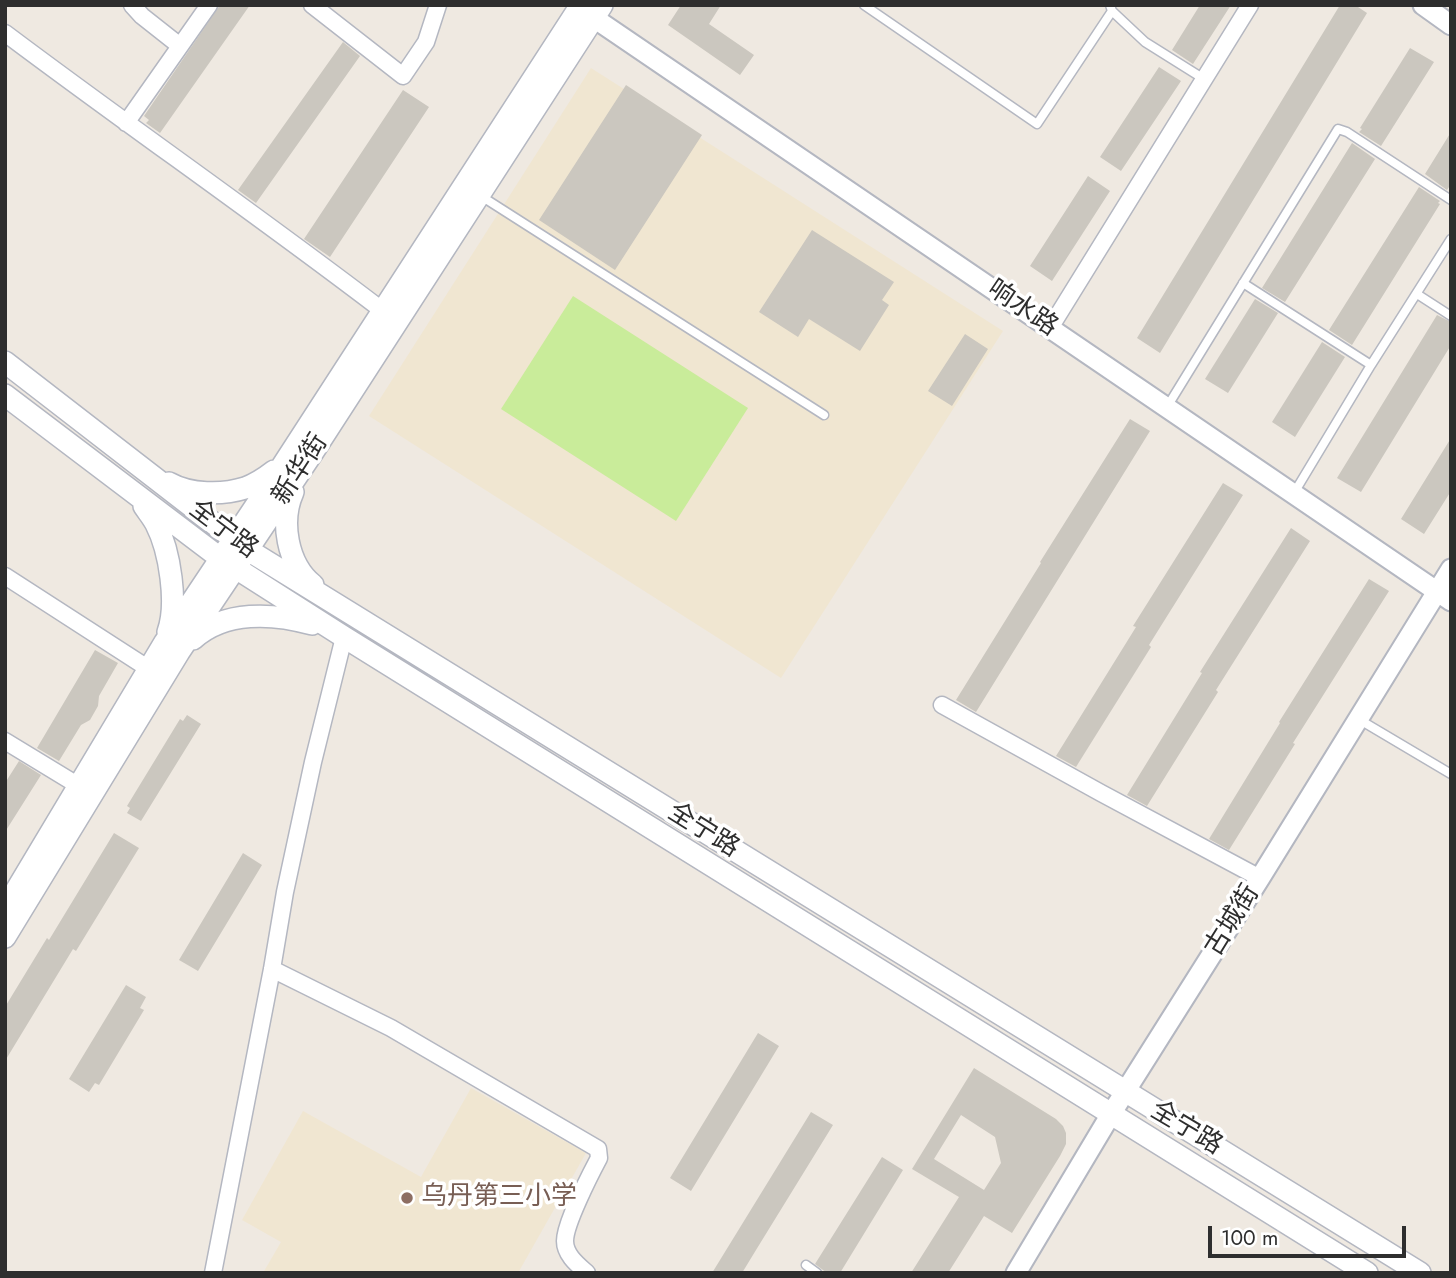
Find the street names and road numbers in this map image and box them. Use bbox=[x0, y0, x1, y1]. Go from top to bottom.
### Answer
street label: 响水路 bbox=[981, 274, 1063, 344]
street label: 新华街 bbox=[267, 429, 335, 511]
street label: 全宁路 bbox=[182, 494, 264, 566]
street label: 全宁路 bbox=[662, 797, 744, 865]
street label: 古城街 bbox=[1199, 880, 1267, 962]
street label: 全宁路 bbox=[1145, 1096, 1227, 1162]

